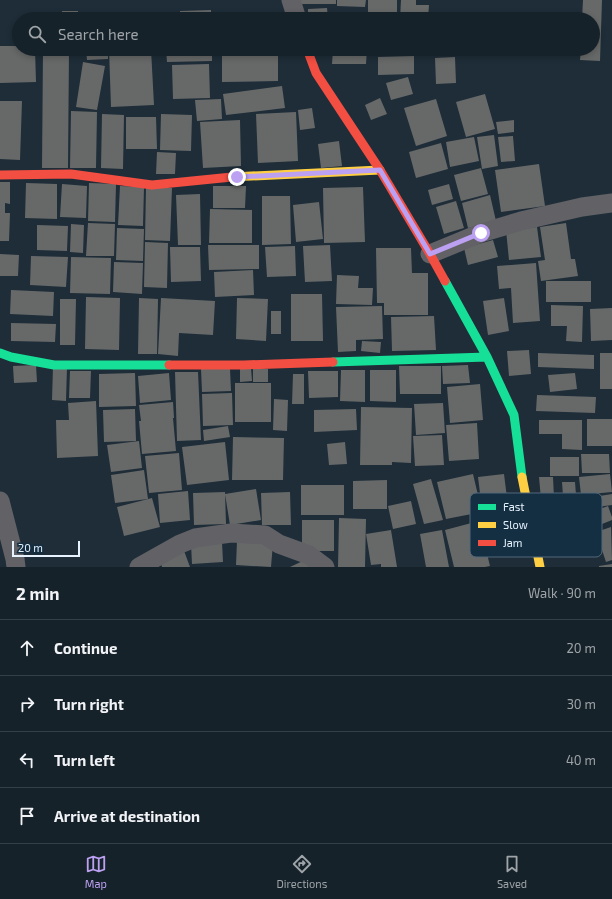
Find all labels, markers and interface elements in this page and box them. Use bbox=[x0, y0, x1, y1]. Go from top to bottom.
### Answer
search box bbox=[12, 12, 600, 56]
icon: search bbox=[26, 23, 48, 45]
text: Search here bbox=[58, 25, 139, 43]
route end bbox=[228, 168, 246, 186]
route start bbox=[472, 224, 490, 242]
legend bbox=[470, 493, 602, 557]
text: Fast bbox=[503, 500, 525, 513]
text: Slow bbox=[503, 518, 528, 531]
text: Jam bbox=[503, 536, 522, 549]
scale bar bbox=[12, 539, 80, 558]
text: 20 m bbox=[18, 541, 43, 554]
text: 2 min bbox=[16, 583, 59, 603]
text: Walk · 90 m bbox=[528, 585, 596, 601]
icon: ahead bbox=[16, 637, 38, 659]
text: Continue bbox=[54, 639, 117, 657]
text: 20 m bbox=[567, 640, 596, 656]
icon: right bbox=[16, 693, 38, 715]
text: Turn right bbox=[54, 695, 124, 713]
text: 30 m bbox=[567, 696, 596, 712]
icon: left bbox=[16, 749, 38, 771]
text: Turn left bbox=[54, 751, 115, 769]
text: 40 m bbox=[566, 752, 596, 768]
icon: arrive bbox=[16, 805, 38, 827]
text: Arrive at destination bbox=[54, 807, 200, 825]
tab: Map bbox=[85, 853, 107, 890]
tab: Directions bbox=[277, 853, 327, 890]
tab: Saved bbox=[497, 853, 527, 890]

